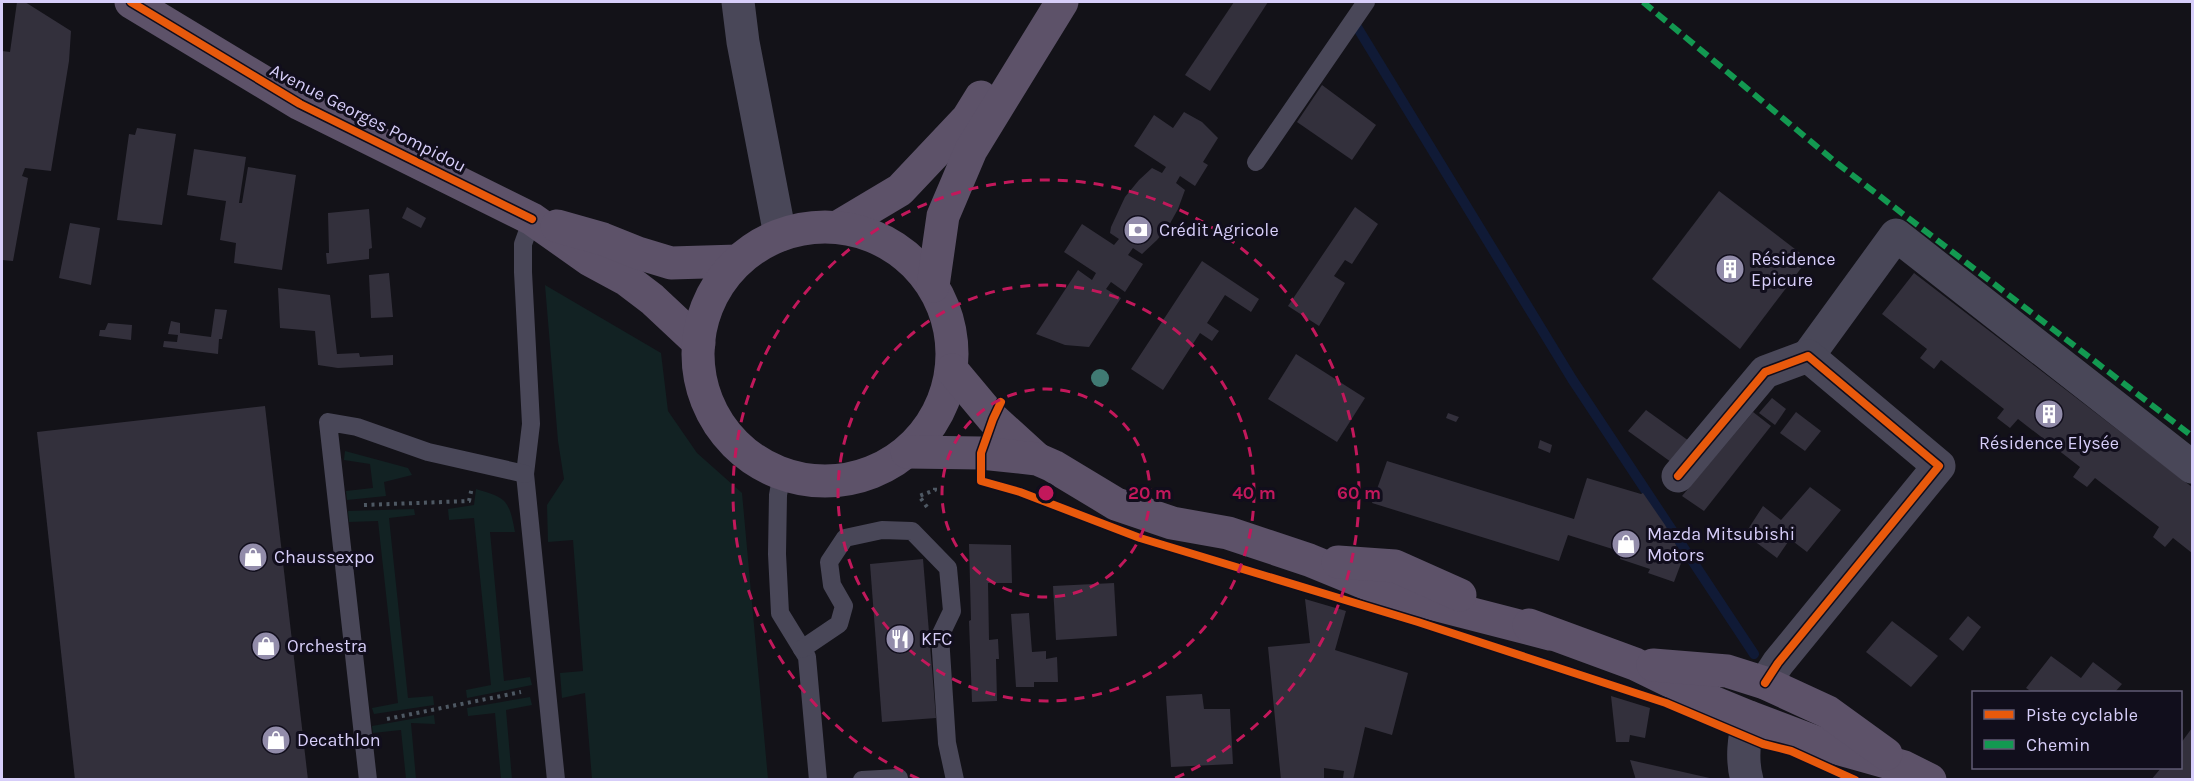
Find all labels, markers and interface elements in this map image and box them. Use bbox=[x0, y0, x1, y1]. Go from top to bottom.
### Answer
street label: Avenue Georges Pompidou bbox=[266, 59, 470, 177]
bank icon: Crédit Agricole bbox=[1122, 214, 1154, 246]
place label: Crédit Agricole bbox=[1159, 219, 1279, 241]
place label: Résidence Epicure bbox=[1751, 248, 1835, 291]
building icon: Résidence Epicure bbox=[1714, 253, 1746, 285]
building icon: Résidence Elysée bbox=[2033, 398, 2065, 430]
place label: Résidence Elysée bbox=[1979, 432, 2119, 454]
text: 20 m bbox=[1128, 482, 1172, 504]
text: 40 m bbox=[1232, 482, 1276, 504]
text: 60 m bbox=[1337, 482, 1381, 504]
centre of rings bbox=[1036, 483, 1056, 503]
place label: Mazda Mitsubishi Motors bbox=[1647, 523, 1795, 566]
shop icon: Mazda Mitsubishi Motors bbox=[1610, 528, 1642, 560]
shop icon: Chaussexpo bbox=[237, 541, 269, 573]
place label: Chaussexpo bbox=[274, 546, 374, 568]
restaurant icon: KFC bbox=[884, 623, 916, 655]
place label: KFC bbox=[921, 628, 952, 650]
shop icon: Orchestra bbox=[250, 630, 282, 662]
place label: Orchestra bbox=[287, 635, 367, 657]
legend bbox=[1972, 691, 2182, 769]
text: Piste cyclable bbox=[2026, 704, 2138, 726]
shop icon: Decathlon bbox=[260, 724, 292, 756]
place label: Decathlon bbox=[297, 729, 381, 751]
text: Chemin bbox=[2026, 734, 2090, 756]

